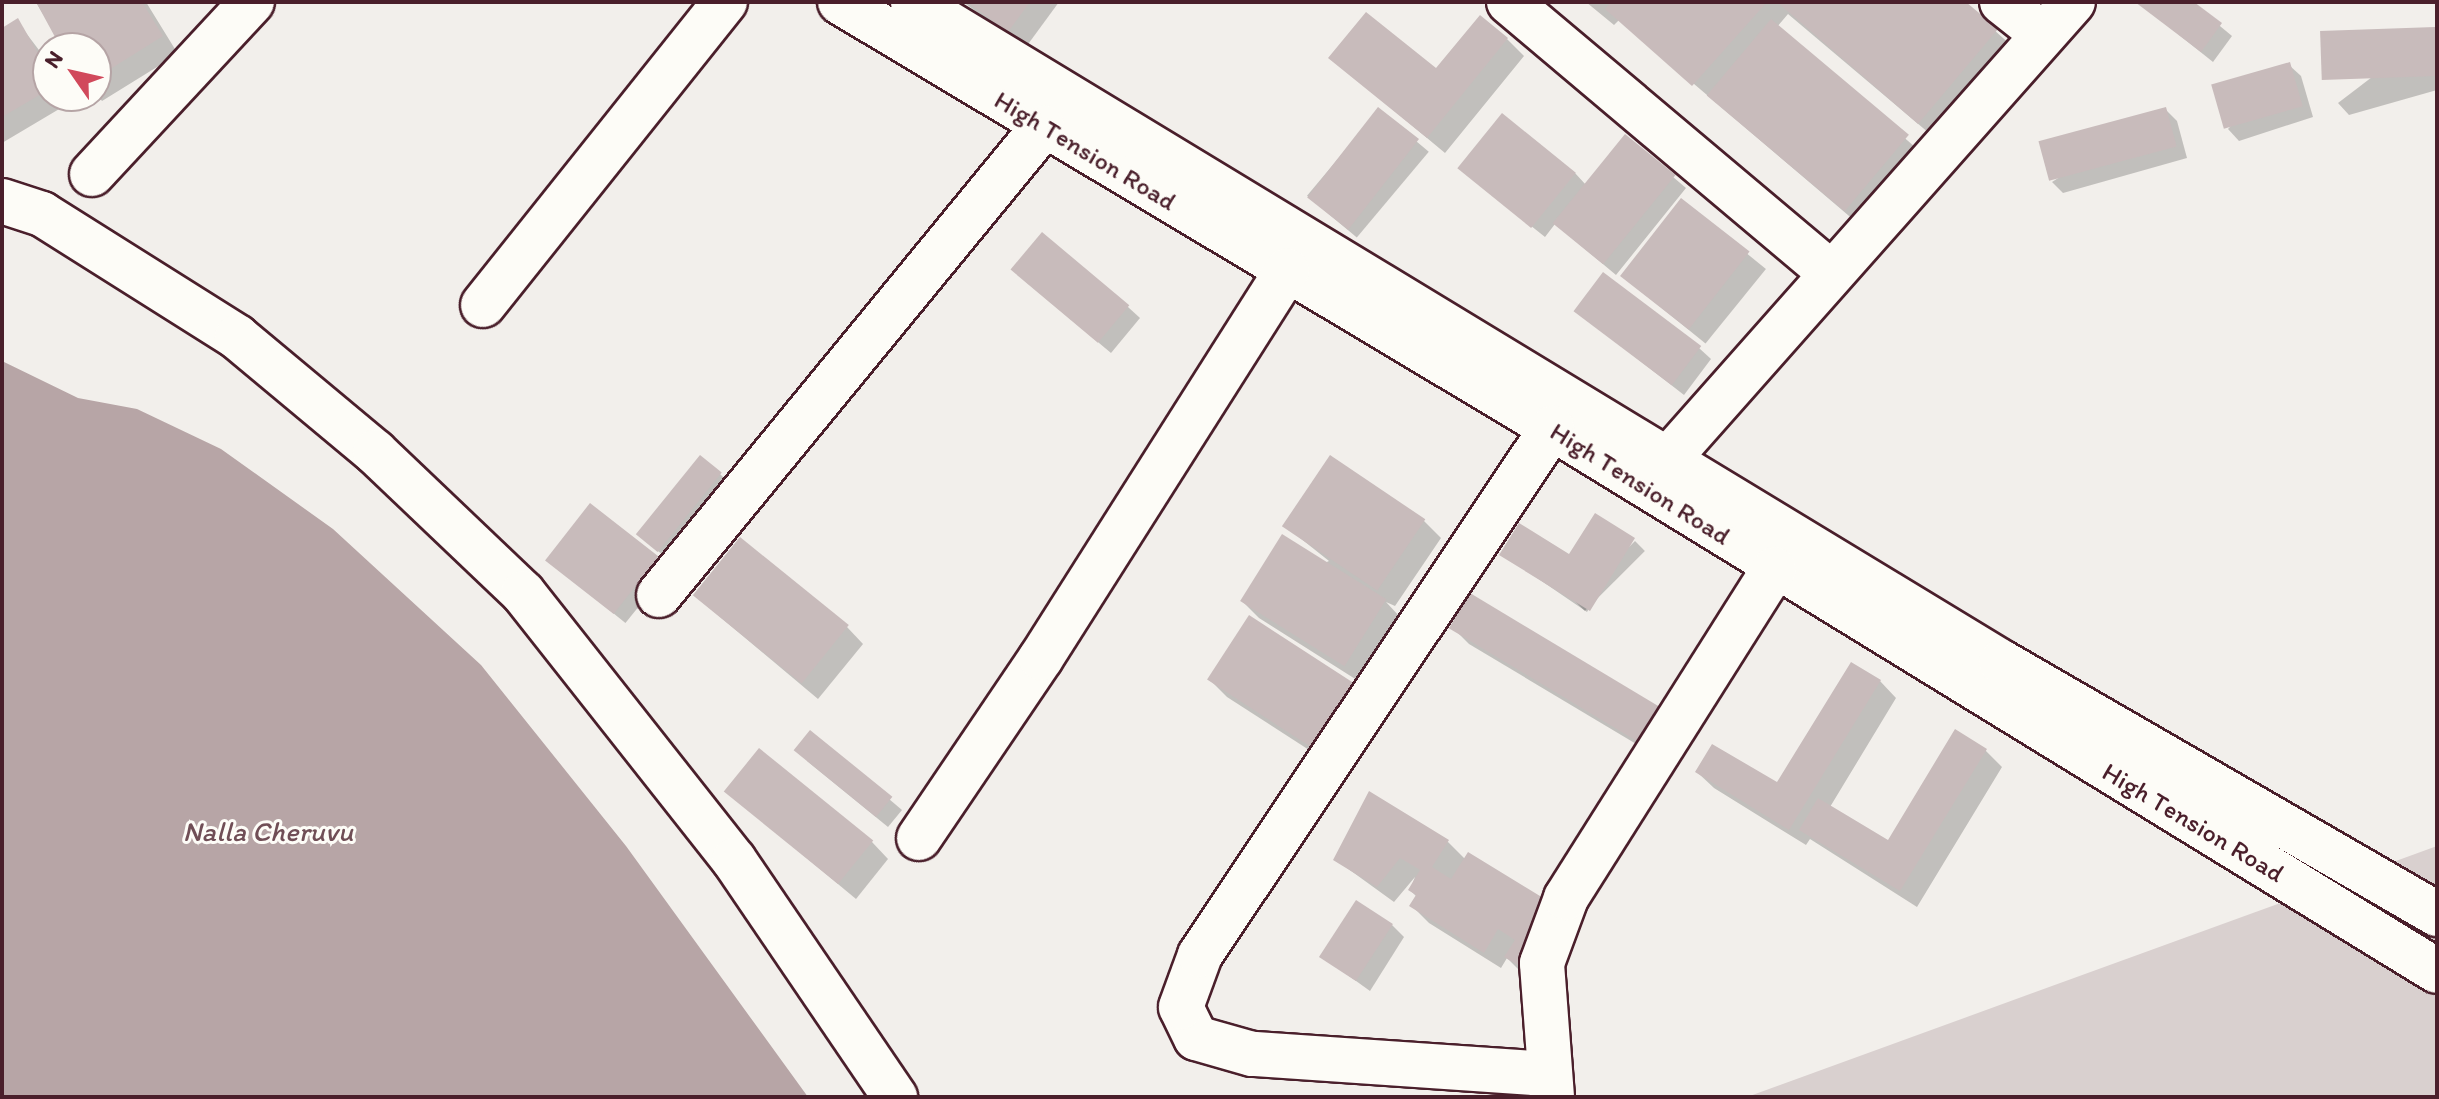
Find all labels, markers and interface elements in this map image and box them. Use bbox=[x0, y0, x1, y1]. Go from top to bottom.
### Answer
north arrow bbox=[32, 32, 112, 112]
text: N bbox=[38, 46, 69, 73]
street label: High Tension Road bbox=[989, 85, 1181, 217]
street label: High Tension Road bbox=[1545, 417, 1735, 551]
street label: High Tension Road bbox=[2097, 757, 2289, 889]
water label: Nalla Cheruvu bbox=[183, 814, 353, 848]

